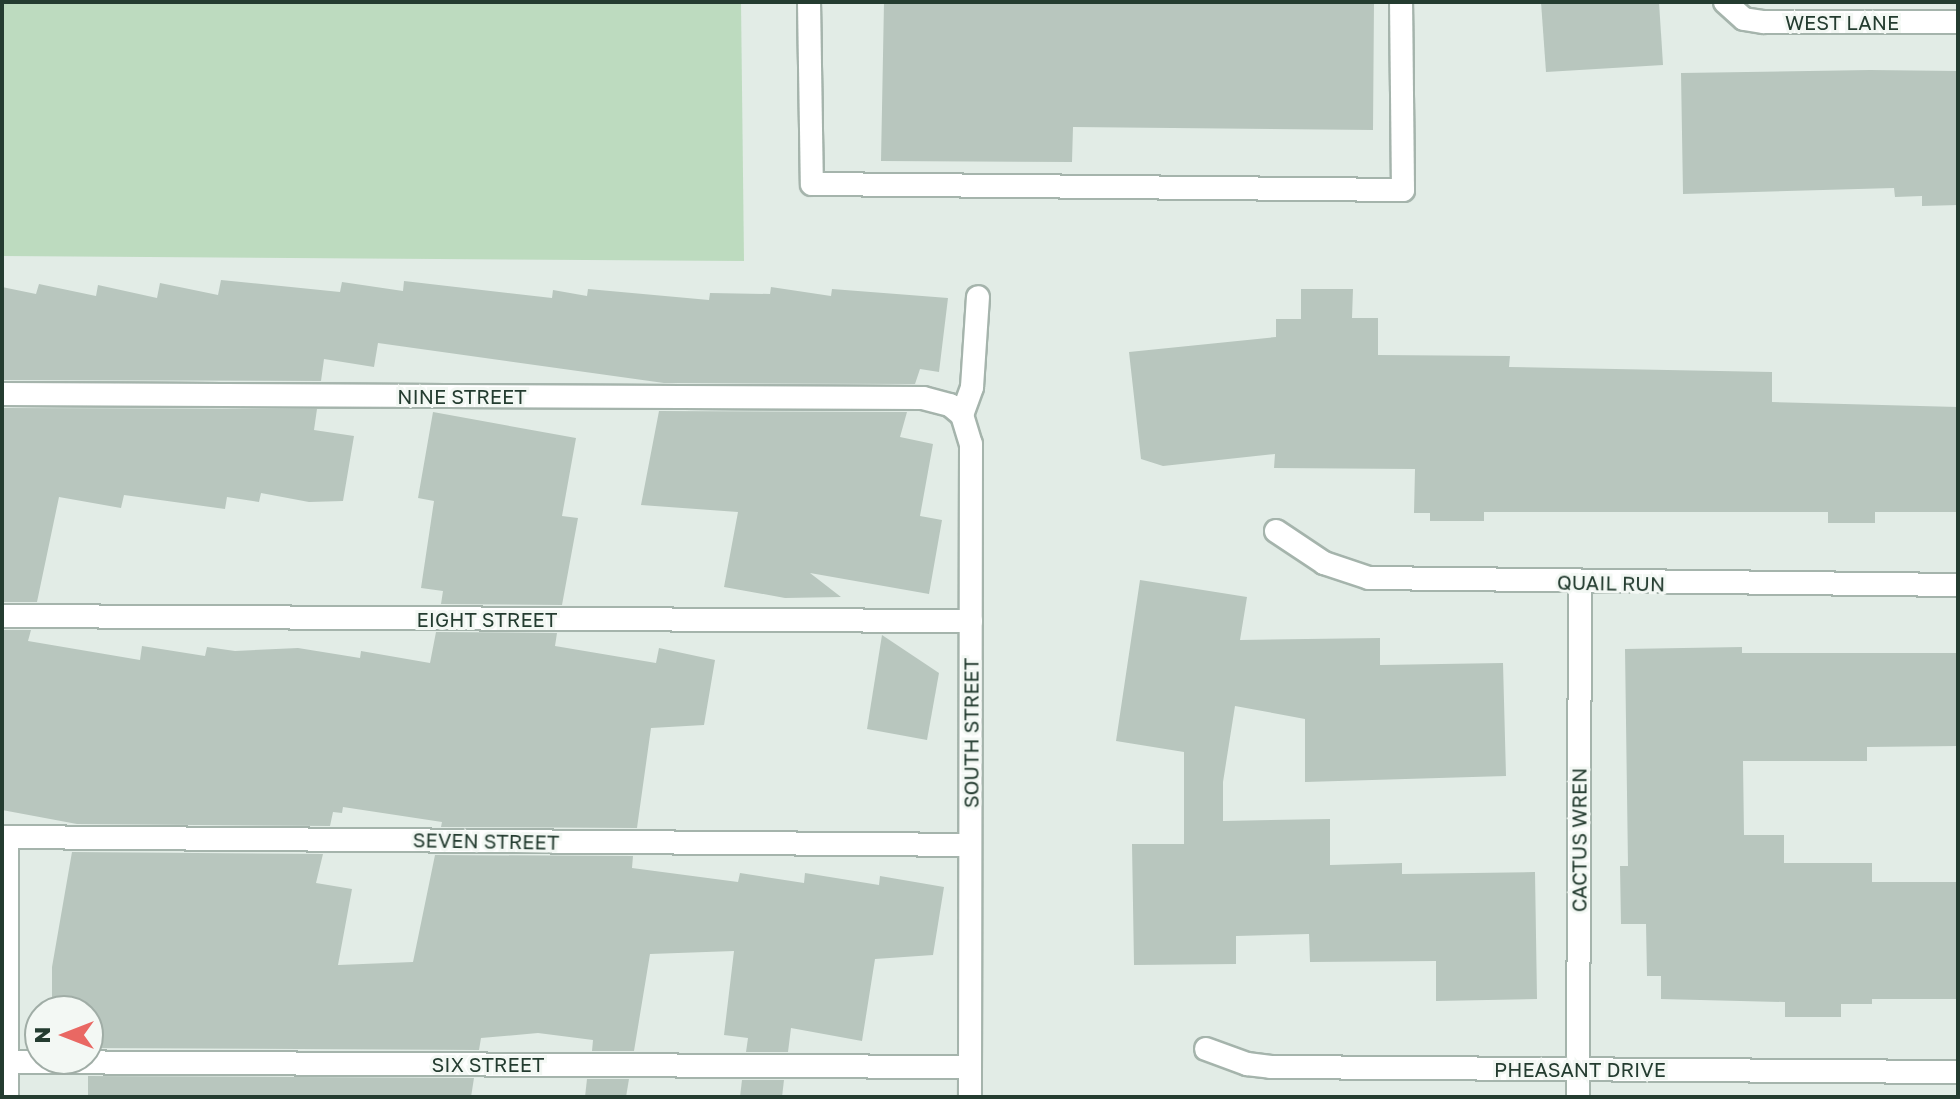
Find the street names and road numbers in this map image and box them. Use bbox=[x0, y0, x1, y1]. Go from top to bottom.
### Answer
street label: WEST LANE bbox=[1785, 10, 1899, 34]
street label: NINE STREET bbox=[397, 384, 527, 408]
street label: QUAIL RUN bbox=[1557, 570, 1665, 596]
street label: EIGHT STREET bbox=[417, 607, 557, 631]
street label: SOUTH STREET bbox=[959, 658, 983, 808]
street label: CACTUS WREN bbox=[1567, 768, 1591, 912]
street label: SEVEN STREET bbox=[413, 828, 559, 854]
street label: SIX STREET bbox=[432, 1052, 544, 1076]
street label: PHEASANT DRIVE bbox=[1494, 1057, 1666, 1081]

